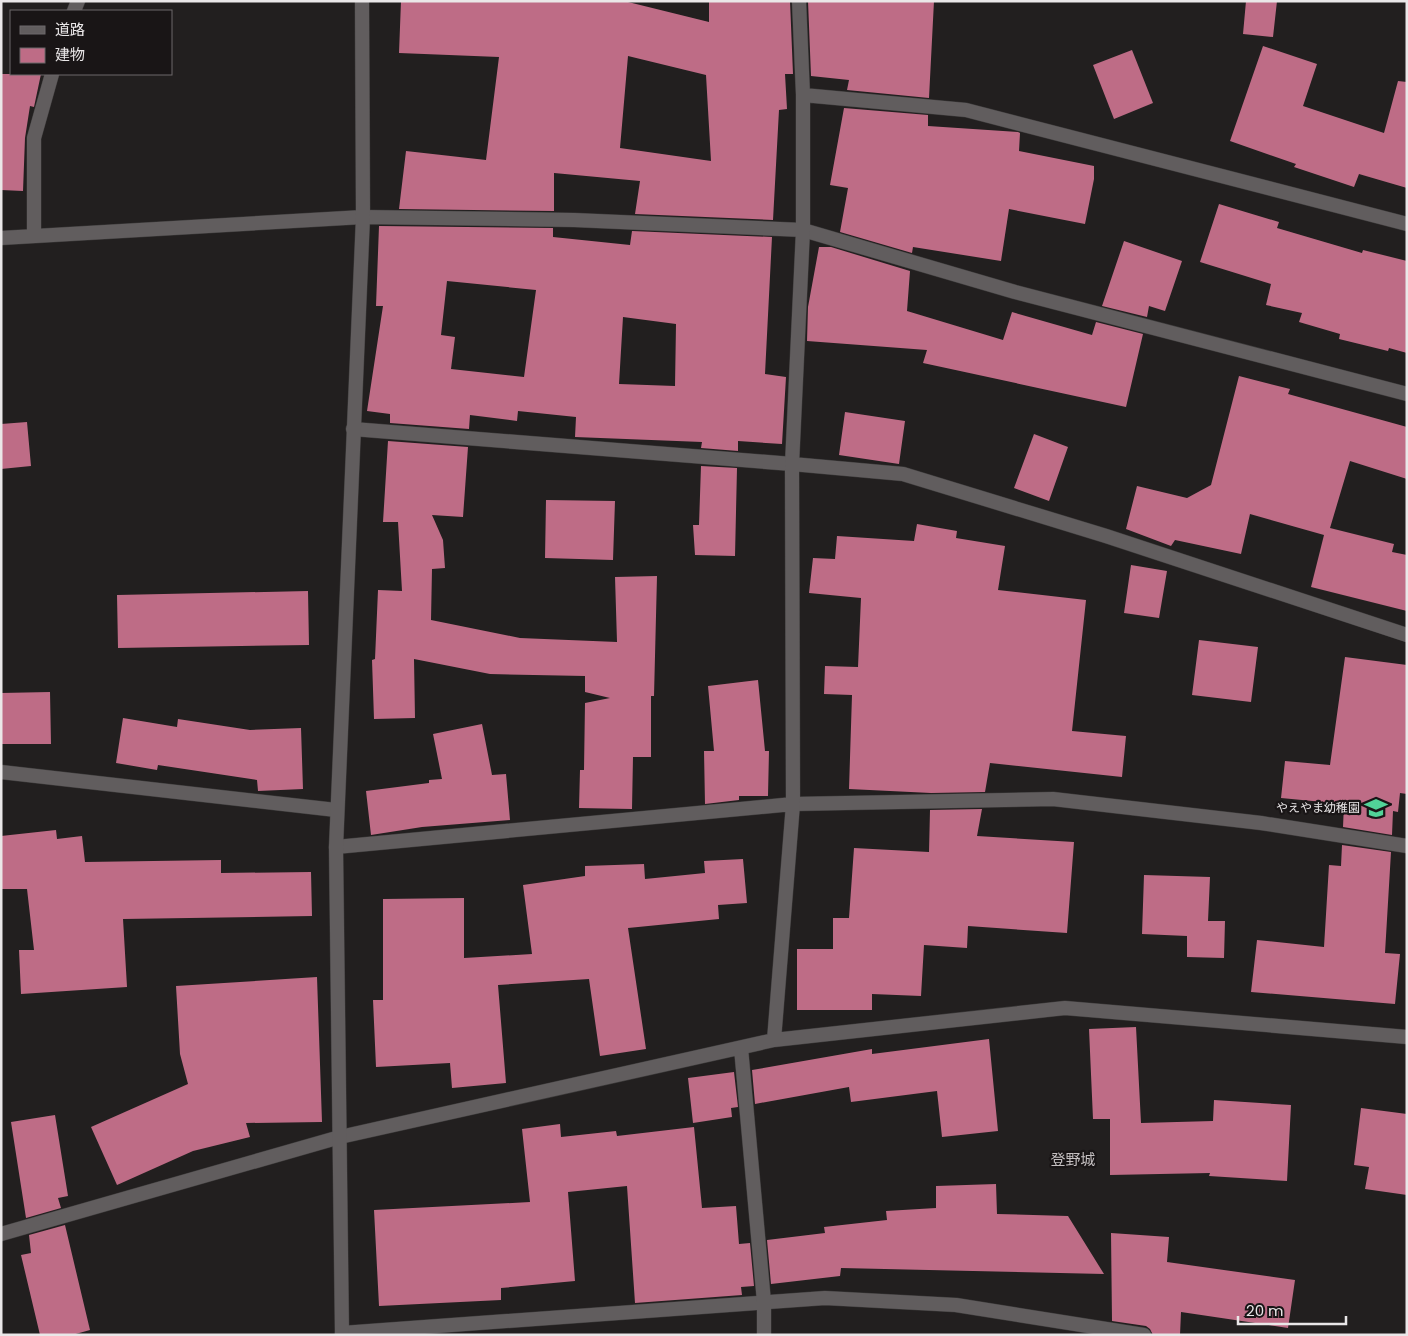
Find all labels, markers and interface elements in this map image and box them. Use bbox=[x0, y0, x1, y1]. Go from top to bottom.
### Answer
legend bbox=[10, 10, 172, 75]
text: 道路 bbox=[55, 19, 85, 40]
text: 建物 bbox=[55, 44, 85, 65]
school or university icon: やえやま幼稚園 bbox=[1363, 795, 1389, 821]
place label: やえやま幼稚園 bbox=[1276, 799, 1360, 816]
district label: 登野城 bbox=[1050, 1149, 1096, 1170]
scale bar bbox=[1238, 1294, 1346, 1326]
text: 20 m bbox=[1246, 1300, 1284, 1321]

